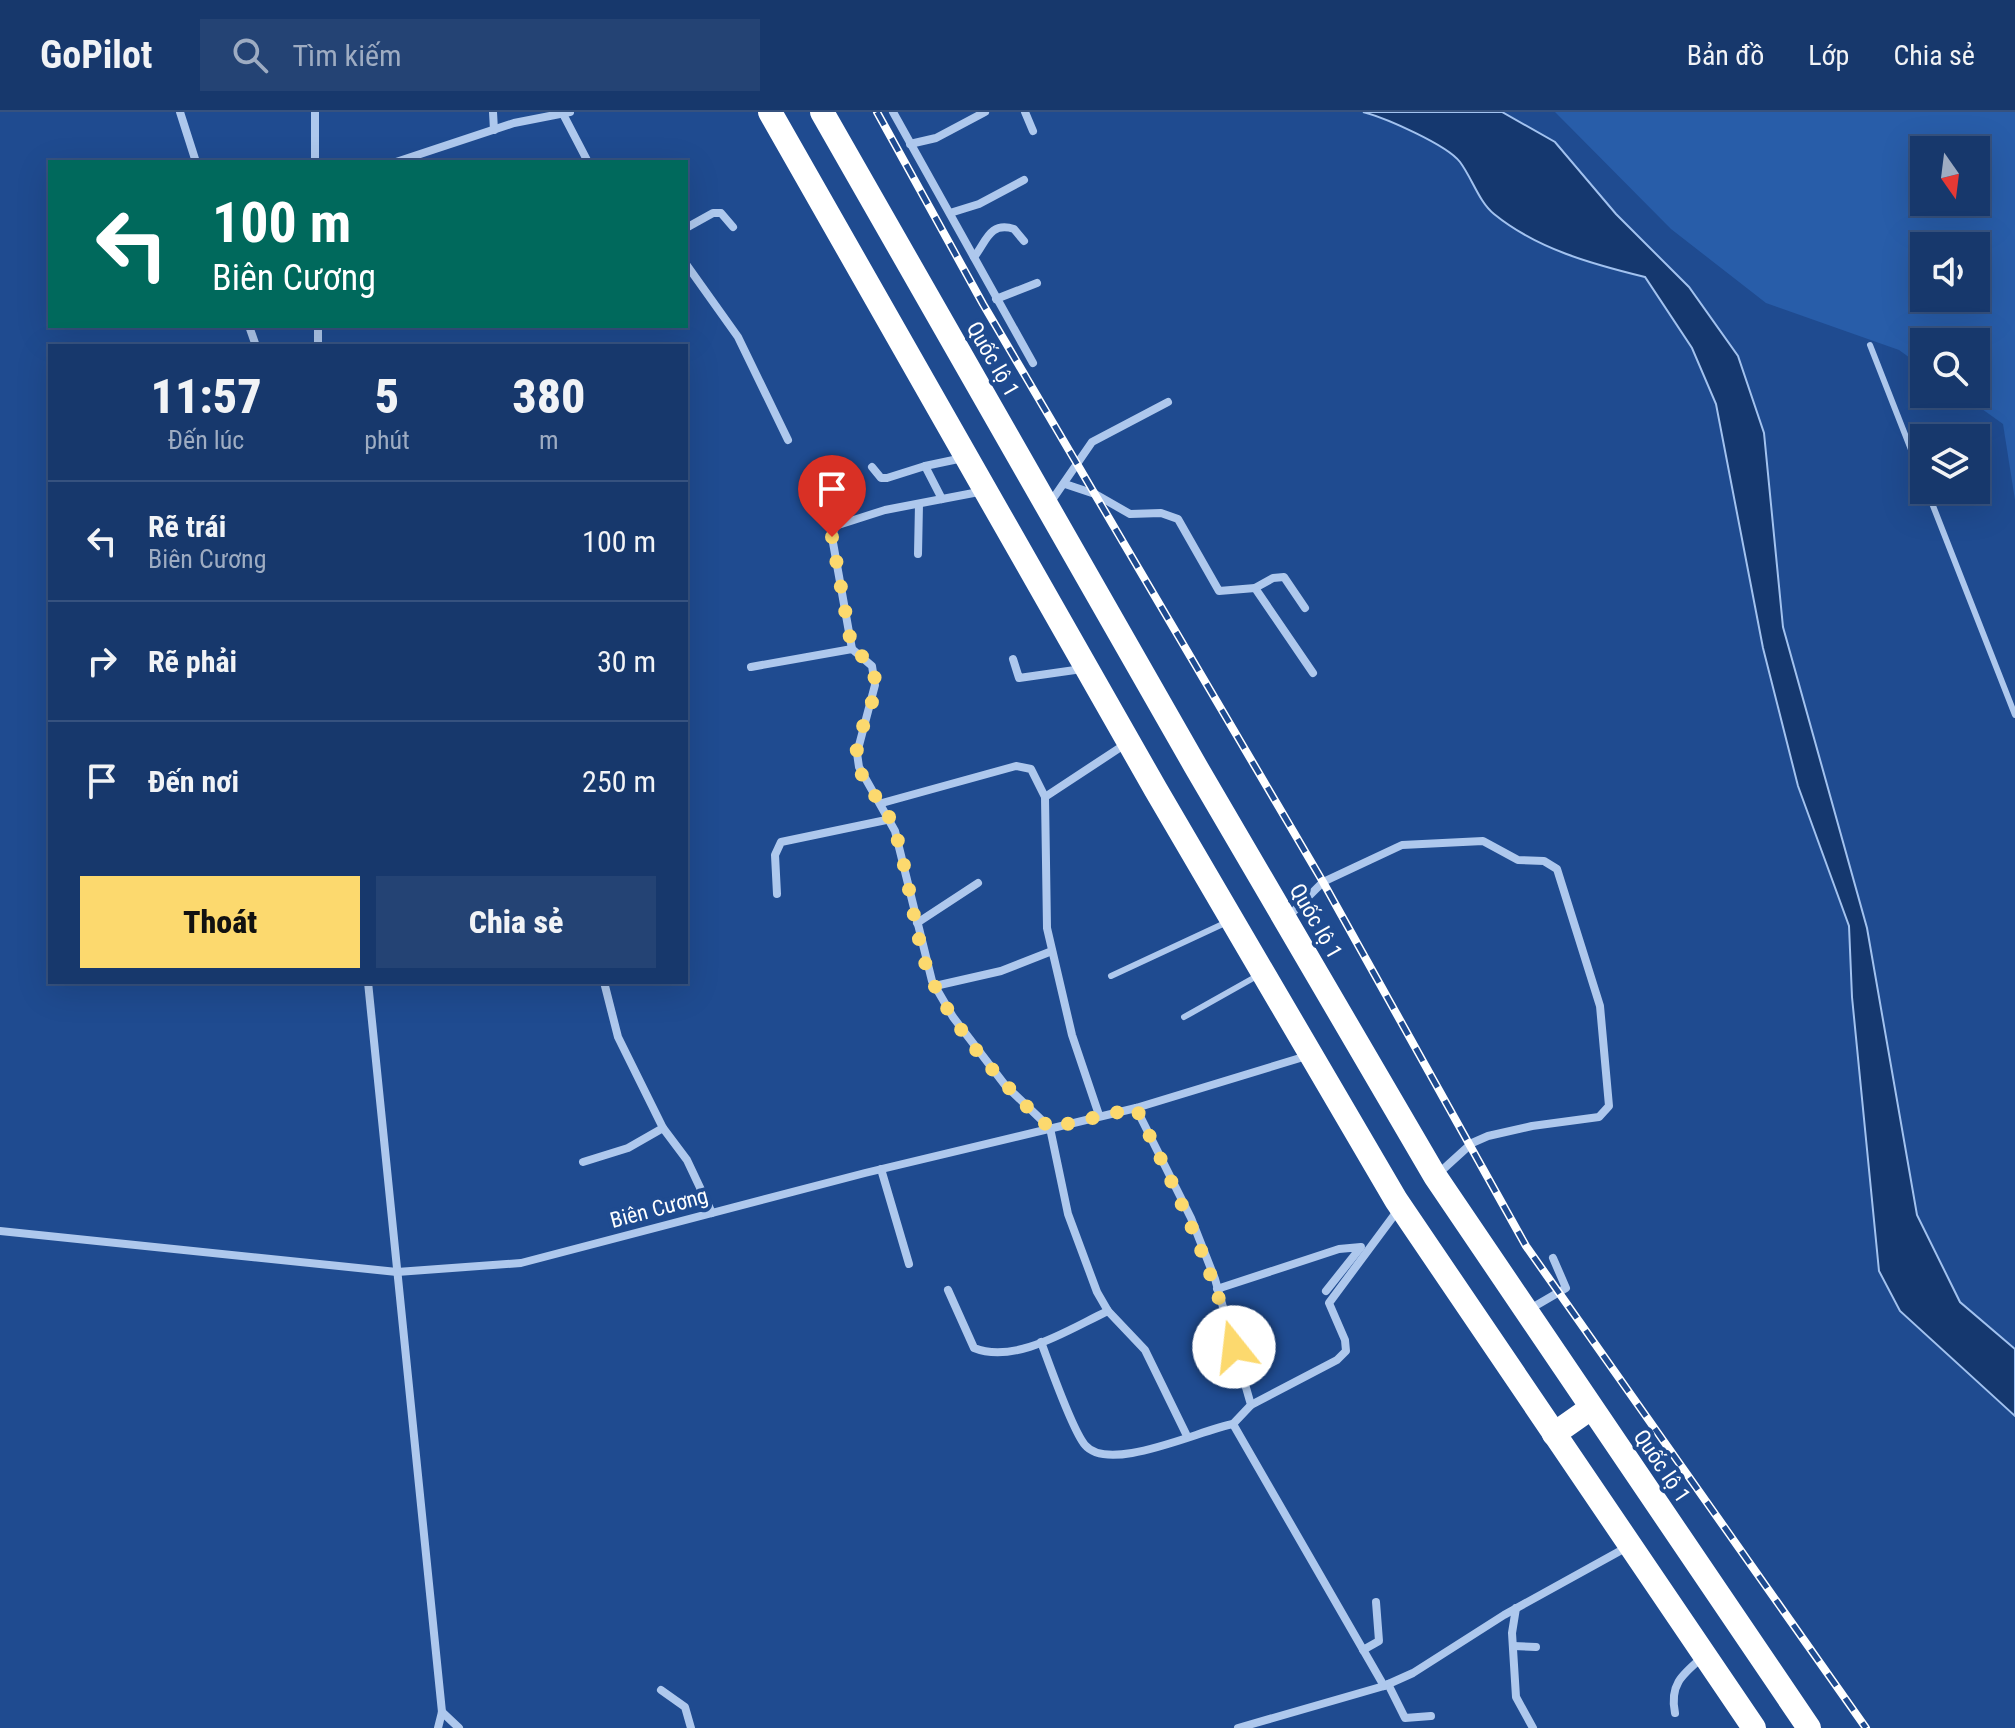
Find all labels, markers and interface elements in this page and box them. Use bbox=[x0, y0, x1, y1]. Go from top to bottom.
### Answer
search box bbox=[200, 19, 760, 91]
text: GoPilot bbox=[40, 33, 152, 77]
icon: search bbox=[228, 33, 272, 77]
text: Tìm kiếm bbox=[292, 38, 402, 73]
text: Bản đồ bbox=[1687, 39, 1764, 72]
text: Lớp bbox=[1808, 39, 1849, 72]
text: Chia sẻ bbox=[1893, 39, 1975, 72]
north arrow bbox=[1910, 136, 1990, 216]
map controls bbox=[1910, 136, 1990, 504]
text: 100 m bbox=[212, 190, 351, 256]
icon: left bbox=[80, 192, 184, 296]
button: sound bbox=[1910, 232, 1990, 312]
text: Biên Cương bbox=[212, 257, 376, 299]
street label: Quốc lộ 1 bbox=[962, 317, 1024, 401]
button: search bbox=[1910, 328, 1990, 408]
text: 11:57 bbox=[151, 368, 262, 425]
text: 5 bbox=[375, 368, 399, 425]
text: 380 bbox=[512, 368, 585, 425]
button: layers bbox=[1910, 424, 1990, 504]
text: Đến lúc bbox=[168, 425, 244, 455]
text: phút bbox=[364, 425, 410, 455]
text: m bbox=[539, 425, 559, 455]
pin bbox=[798, 455, 866, 537]
icon: arrive bbox=[810, 467, 854, 511]
text: Rẽ trái bbox=[148, 509, 226, 544]
icon: left bbox=[80, 519, 124, 563]
text: 100 m bbox=[582, 524, 656, 559]
text: Biên Cương bbox=[148, 544, 266, 574]
icon: right bbox=[80, 639, 124, 683]
text: Rẽ phải bbox=[148, 644, 237, 679]
text: 30 m bbox=[597, 644, 656, 679]
icon: arrive bbox=[80, 759, 124, 803]
text: Đến nơi bbox=[148, 764, 239, 799]
text: 250 m bbox=[582, 764, 656, 799]
button: Thoát bbox=[80, 876, 360, 968]
button: Chia sẻ bbox=[376, 876, 656, 968]
street label: Quốc lộ 1 bbox=[1285, 879, 1347, 963]
street label: Biên Cương bbox=[607, 1183, 711, 1233]
position arrow bbox=[1192, 1305, 1276, 1389]
street label: Quốc lộ 1 bbox=[1629, 1425, 1695, 1507]

